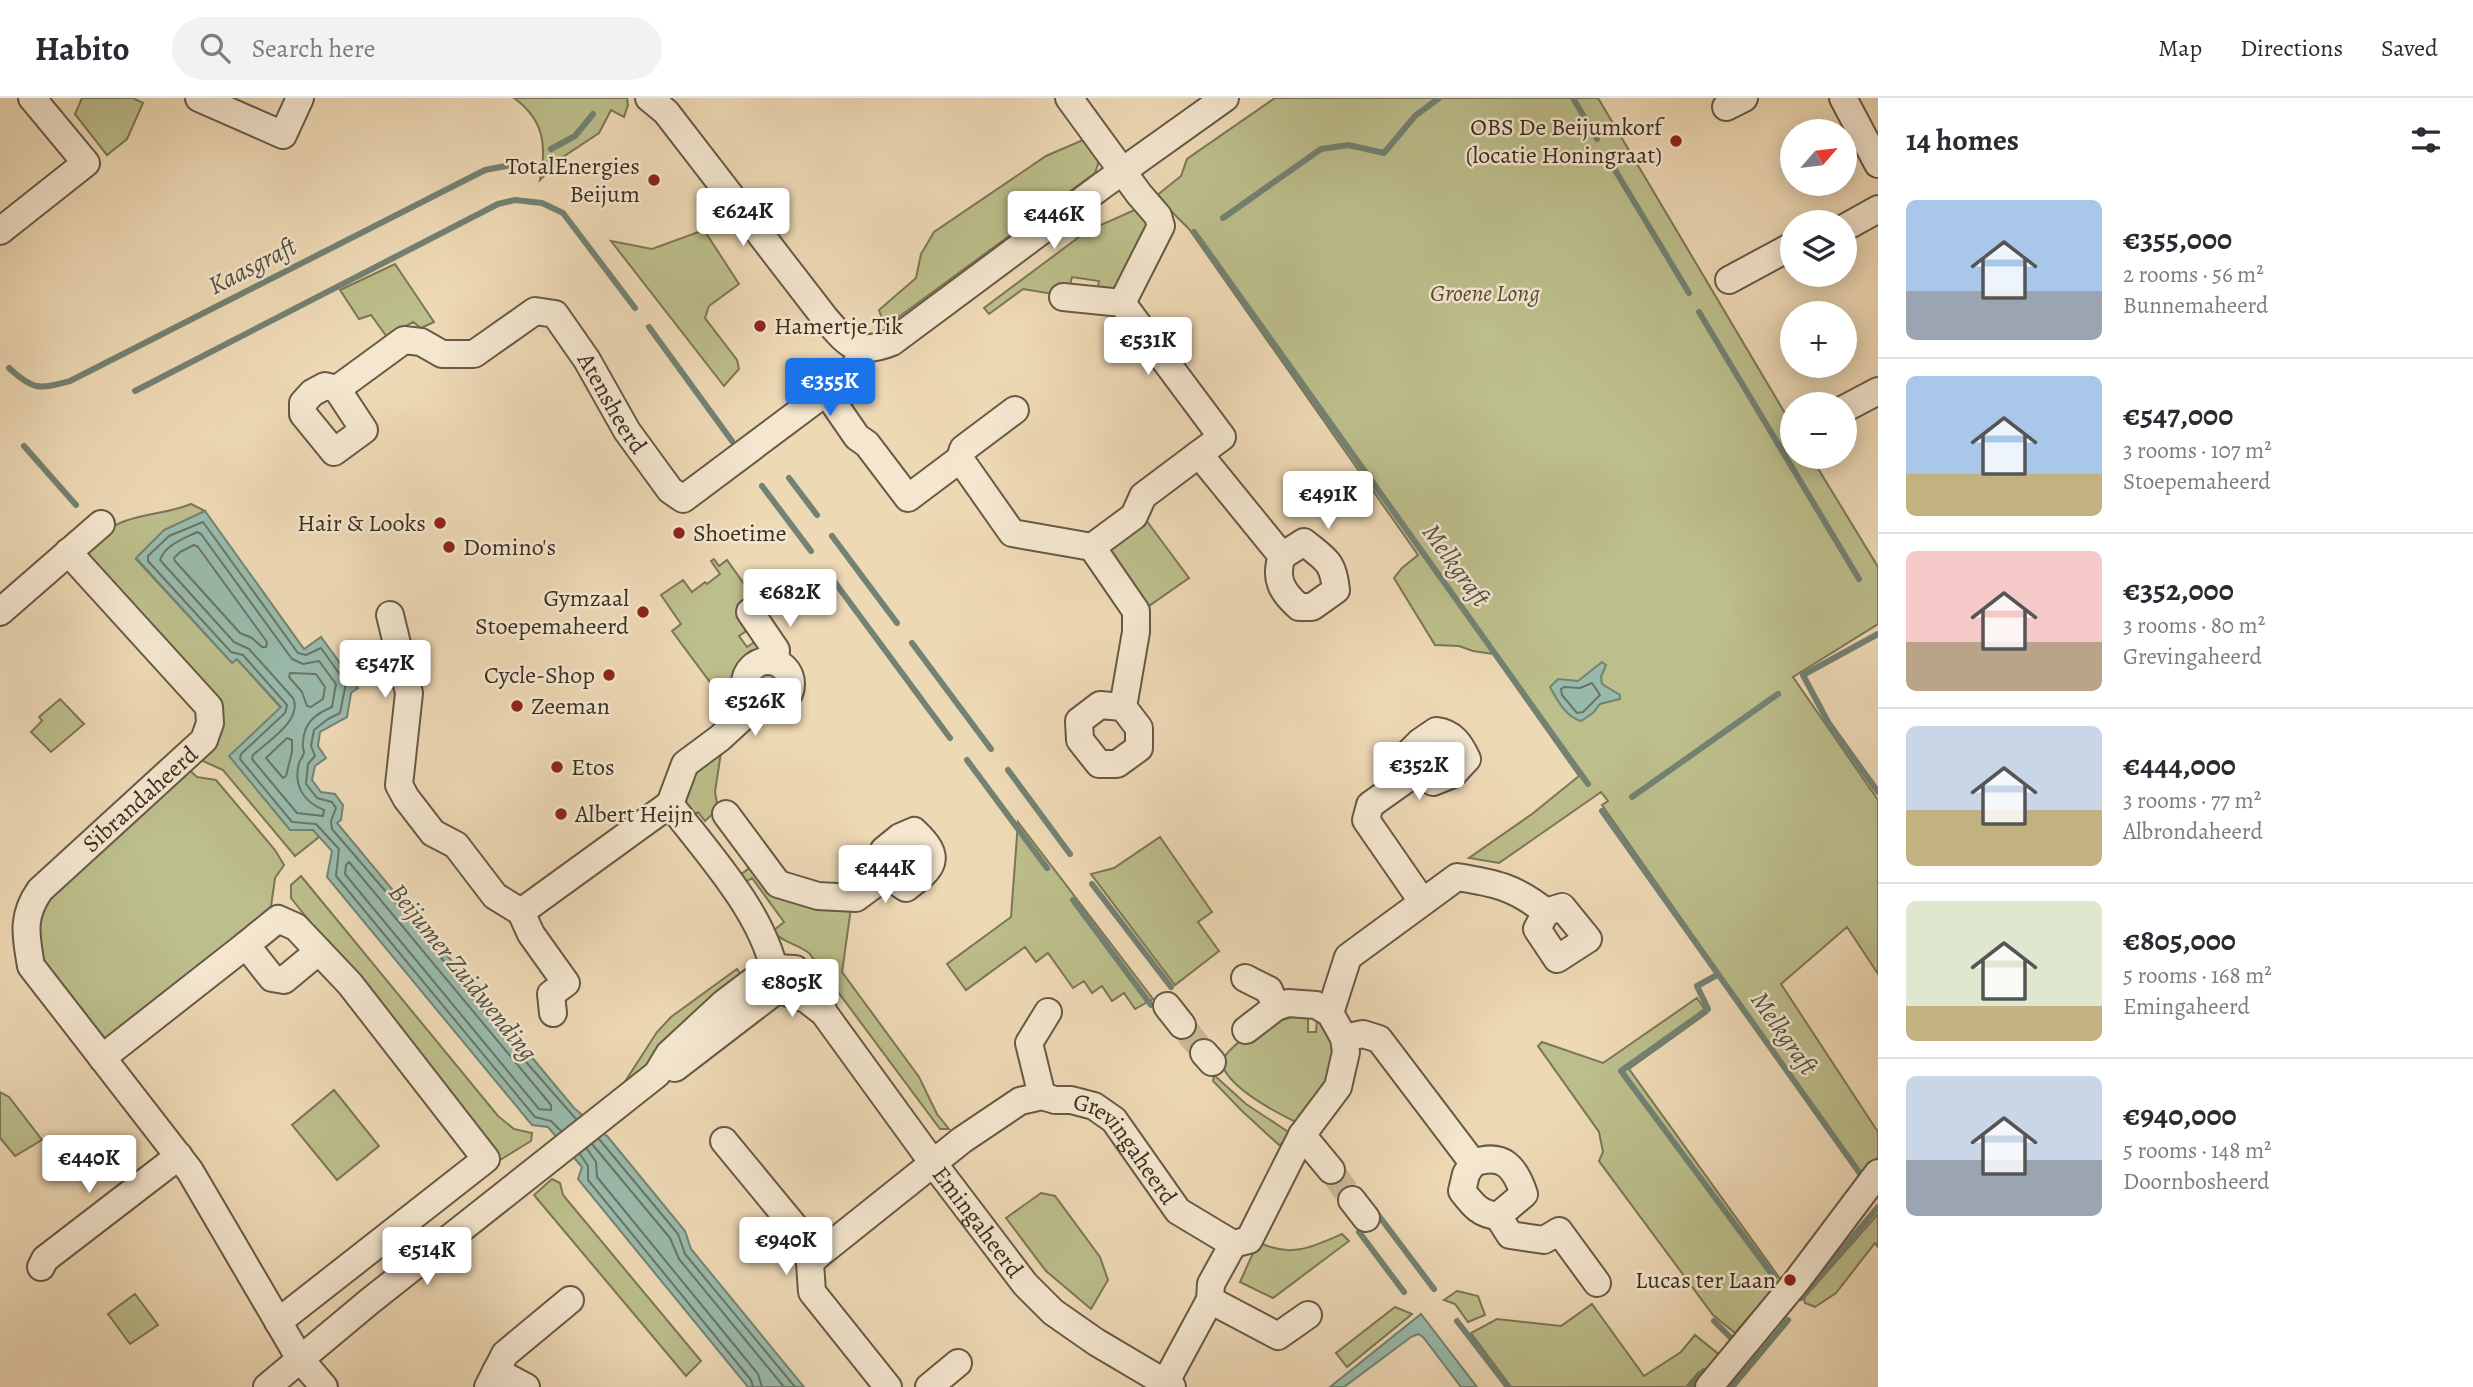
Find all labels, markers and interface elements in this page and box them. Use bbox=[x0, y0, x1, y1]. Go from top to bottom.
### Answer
search box bbox=[172, 17, 662, 80]
text: Habito bbox=[35, 26, 130, 71]
icon: search bbox=[196, 29, 234, 67]
text: Search here bbox=[252, 31, 375, 66]
text: Map bbox=[2158, 32, 2202, 64]
text: Directions bbox=[2240, 32, 2343, 64]
text: Saved bbox=[2381, 32, 2438, 64]
place label: OBS De Beijumkorf (locatie Honingraat) bbox=[1466, 111, 1665, 171]
north arrow bbox=[1780, 119, 1857, 196]
map controls bbox=[1780, 119, 1857, 469]
text: 14 homes bbox=[1906, 120, 2019, 160]
icon: filters bbox=[2407, 121, 2445, 159]
marker: OBS De Beijumkorf (locatie Honingraat) bbox=[1668, 133, 1684, 149]
place label: TotalEnergies Beijum bbox=[506, 150, 640, 210]
marker: TotalEnergies Beijum bbox=[646, 172, 662, 188]
pin: €624K bbox=[694, 188, 792, 248]
pin: €446K bbox=[1005, 192, 1103, 251]
text: €624K bbox=[713, 195, 773, 226]
text: €446K bbox=[1024, 198, 1084, 229]
button: layers bbox=[1780, 210, 1857, 287]
text: €355,000 bbox=[2123, 219, 2232, 259]
water label: Kaasgraft bbox=[202, 228, 303, 303]
icon: home bbox=[1962, 228, 2046, 312]
text: 2 rooms · 56 m² bbox=[2123, 259, 2264, 290]
park label: Groene Long bbox=[1430, 277, 1540, 309]
text: Bunnemaheerd bbox=[2123, 290, 2268, 321]
button: + bbox=[1780, 301, 1857, 378]
place label: Hamertje Tik bbox=[774, 310, 903, 342]
pin: €531K bbox=[1099, 317, 1197, 377]
marker: Hamertje Tik bbox=[752, 318, 768, 334]
text: €531K bbox=[1120, 324, 1176, 355]
street label: Atensheerd bbox=[570, 346, 654, 460]
pin: €355K bbox=[781, 358, 879, 418]
text: €355K bbox=[801, 365, 859, 396]
button: − bbox=[1780, 392, 1857, 469]
text: €547,000 bbox=[2123, 395, 2233, 435]
icon: home bbox=[1962, 404, 2046, 488]
text: 3 rooms · 107 m² bbox=[2123, 435, 2272, 466]
text: Stoepemaheerd bbox=[2123, 466, 2271, 497]
pin: €491K bbox=[1279, 472, 1377, 531]
text: €491K bbox=[1299, 478, 1357, 509]
place label: Hair & Looks bbox=[297, 507, 426, 539]
marker: Hair & Looks bbox=[432, 515, 448, 531]
place label: Shoetime bbox=[693, 517, 786, 549]
water label: Melkgraft bbox=[1414, 517, 1499, 615]
marker: Shoetime bbox=[671, 525, 687, 541]
place label: Domino's bbox=[463, 531, 556, 563]
marker: Domino's bbox=[441, 539, 457, 555]
pin: €682K bbox=[741, 570, 839, 629]
text: €352,000 bbox=[2123, 570, 2234, 610]
text: €682K bbox=[759, 576, 821, 607]
icon: home bbox=[1962, 579, 2046, 663]
place label: Gymzaal Stoepemaheerd bbox=[475, 582, 629, 642]
marker: Gymzaal Stoepemaheerd bbox=[635, 604, 651, 620]
text: 3 rooms · 80 m² bbox=[2123, 610, 2265, 641]
pin: €547K bbox=[336, 640, 434, 700]
text: Grevingaheerd bbox=[2123, 641, 2262, 672]
text: €547K bbox=[356, 647, 414, 678]
place label: Cycle-Shop bbox=[484, 659, 595, 691]
marker: Cycle-Shop bbox=[601, 667, 617, 683]
pin: €526K bbox=[706, 678, 804, 738]
text: €526K bbox=[725, 685, 785, 716]
place label: Zeeman bbox=[531, 690, 610, 722]
marker: Zeeman bbox=[509, 698, 525, 714]
street label: Sibrandaheerd bbox=[75, 739, 205, 859]
pin: €352K bbox=[1370, 742, 1468, 802]
text: €444,000 bbox=[2123, 745, 2236, 785]
text: €352K bbox=[1389, 749, 1449, 780]
place label: Etos bbox=[571, 751, 615, 783]
icon: home bbox=[1962, 754, 2046, 838]
marker: Etos bbox=[549, 759, 565, 775]
text: 3 rooms · 77 m² bbox=[2123, 785, 2261, 816]
place label: Albert Heijn bbox=[574, 798, 694, 830]
marker: Albert Heijn bbox=[553, 806, 569, 822]
text: Albrondaheerd bbox=[2123, 816, 2263, 847]
pin: €444K bbox=[836, 846, 934, 905]
text: €444K bbox=[855, 852, 915, 883]
water label: Beijumer Zuidwending bbox=[380, 876, 546, 1068]
text: €805,000 bbox=[2123, 920, 2236, 960]
icon: home bbox=[1962, 929, 2046, 1013]
pin: €805K bbox=[743, 960, 841, 1019]
text: 5 rooms · 168 m² bbox=[2123, 960, 2272, 991]
text: €805K bbox=[762, 966, 822, 997]
water label: Melkgraft bbox=[1743, 984, 1826, 1083]
text: Emingaheerd bbox=[2123, 991, 2250, 1022]
street label: Grevingaheerd bbox=[1070, 1085, 1185, 1211]
text: €940,000 bbox=[2123, 1095, 2237, 1135]
icon: home bbox=[1962, 1104, 2046, 1188]
text: 5 rooms · 148 m² bbox=[2123, 1135, 2272, 1166]
pin: €440K bbox=[40, 1136, 138, 1195]
text: €440K bbox=[58, 1142, 120, 1173]
street label: Emingaheerd bbox=[925, 1160, 1031, 1284]
text: Doornbosheerd bbox=[2123, 1166, 2270, 1197]
pin: €940K bbox=[737, 1218, 835, 1277]
text: €940K bbox=[755, 1224, 817, 1255]
pin: €514K bbox=[378, 1228, 476, 1287]
text: €514K bbox=[398, 1234, 456, 1265]
place label: Lucas ter Laan bbox=[1635, 1264, 1776, 1296]
marker: Lucas ter Laan bbox=[1782, 1272, 1798, 1288]

